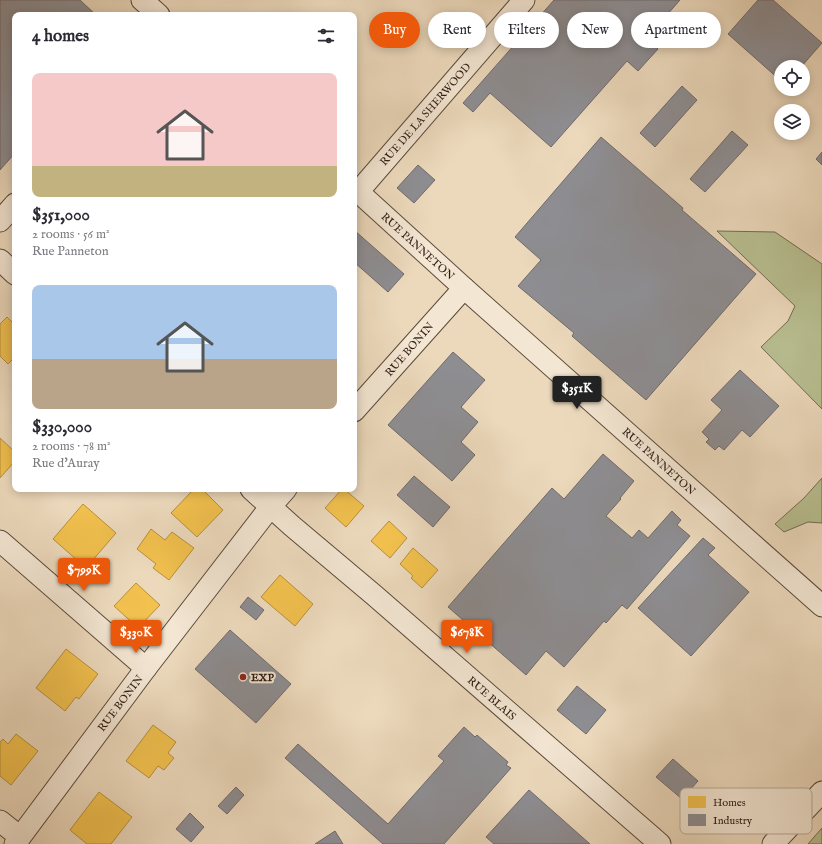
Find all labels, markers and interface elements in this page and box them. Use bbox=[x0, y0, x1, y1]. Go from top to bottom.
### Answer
chip: Buy bbox=[369, 12, 420, 48]
chip: Rent bbox=[428, 12, 486, 48]
chip: Filters bbox=[494, 12, 559, 48]
chip: New bbox=[567, 12, 623, 48]
chip: Apartment bbox=[631, 12, 721, 48]
icon: filters bbox=[315, 25, 337, 47]
text: 4 homes bbox=[32, 26, 89, 47]
street label: RUE DE LA SHERWOOD bbox=[377, 60, 474, 169]
map controls bbox=[774, 60, 810, 140]
button: locate bbox=[774, 60, 810, 96]
icon: home bbox=[149, 99, 221, 171]
button: layers bbox=[774, 104, 810, 140]
text: $351,000 bbox=[32, 205, 90, 226]
street label: RUE PANNETON bbox=[378, 210, 457, 284]
text: 2 rooms · 56 m² bbox=[32, 226, 110, 243]
text: Rue Panneton bbox=[32, 243, 109, 260]
icon: home bbox=[149, 311, 221, 383]
street label: RUE BONIN bbox=[382, 319, 437, 380]
pin: $351K bbox=[549, 376, 605, 410]
text: $351K bbox=[561, 380, 593, 397]
text: $330,000 bbox=[32, 417, 92, 438]
street label: RUE PANNETON bbox=[619, 425, 698, 499]
text: 2 rooms · 78 m² bbox=[32, 438, 111, 455]
text: Rue d'Auray bbox=[32, 455, 100, 472]
pin: $799K bbox=[56, 558, 112, 592]
text: $799K bbox=[67, 562, 101, 579]
pin: $330K bbox=[108, 620, 164, 654]
pin: $678K bbox=[439, 620, 495, 654]
text: $330K bbox=[120, 624, 152, 641]
text: $678K bbox=[450, 624, 484, 641]
place label: EXP bbox=[251, 671, 275, 685]
street label: RUE BONIN bbox=[95, 672, 147, 735]
marker: EXP bbox=[238, 672, 248, 682]
street label: RUE BLAIS bbox=[464, 674, 519, 724]
legend bbox=[680, 788, 812, 834]
text: Homes bbox=[713, 796, 746, 810]
text: Industry bbox=[713, 814, 753, 828]

